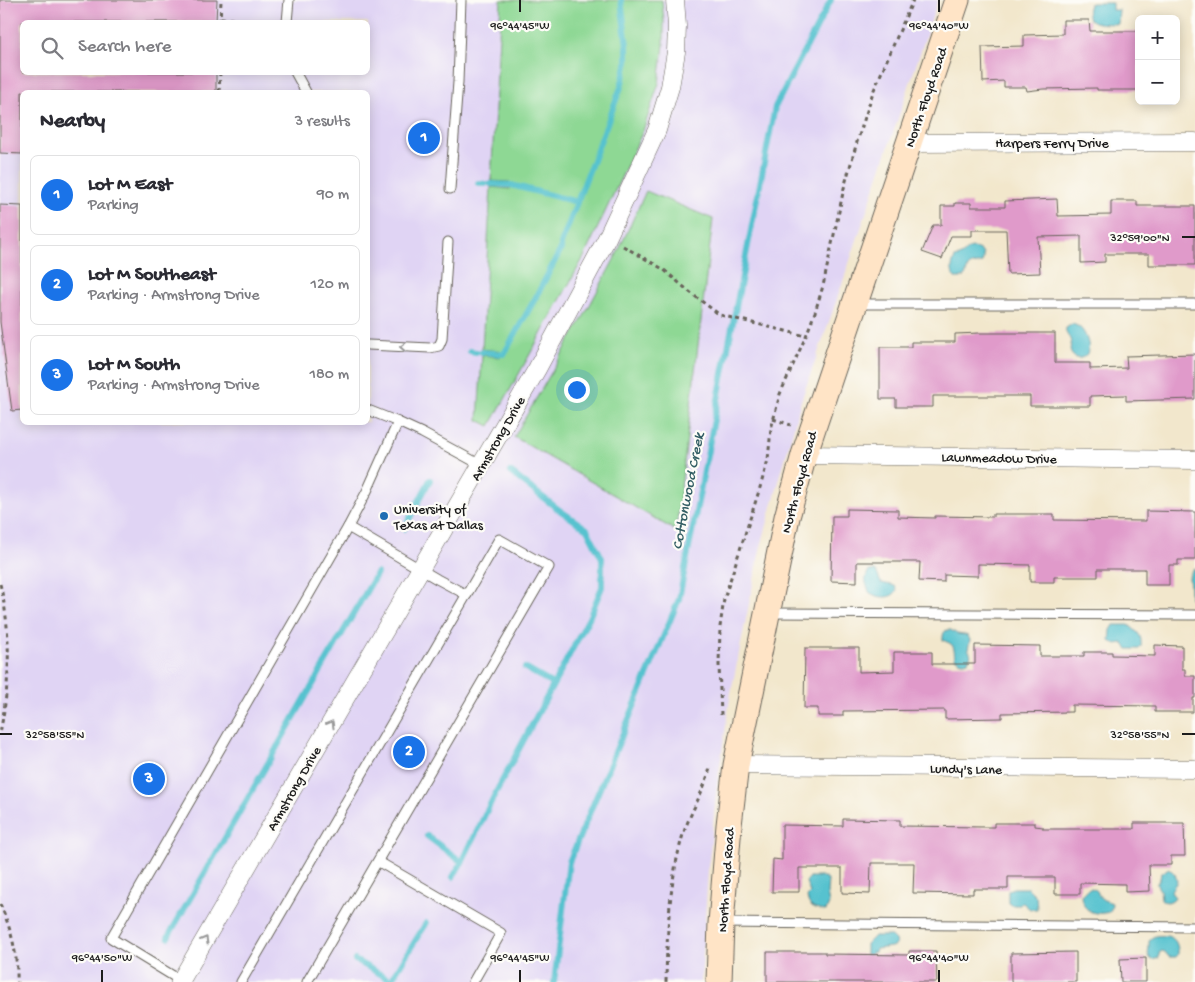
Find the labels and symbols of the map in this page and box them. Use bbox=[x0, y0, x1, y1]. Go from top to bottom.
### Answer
text: 96°44'45"W bbox=[489, 20, 550, 34]
text: 96°44'40"W bbox=[908, 20, 969, 34]
street label: North Floyd Road bbox=[902, 44, 953, 150]
pin: 1 bbox=[408, 119, 440, 157]
street label: Harpers Ferry Drive bbox=[995, 136, 1109, 153]
text: 32°59'00"N bbox=[1109, 232, 1170, 246]
one-way arrow bbox=[399, 341, 407, 352]
your location bbox=[564, 377, 590, 403]
street label: Armstrong Drive bbox=[468, 393, 531, 485]
street label: North Floyd Road bbox=[779, 428, 823, 535]
water label: Cottonwood Creek bbox=[669, 430, 709, 551]
street label: Lawnmeadow Drive bbox=[941, 450, 1058, 469]
place label: University of Texas at Dallas bbox=[393, 502, 484, 535]
marker: University of Texas at Dallas bbox=[378, 510, 390, 522]
one-way arrow bbox=[324, 720, 334, 729]
text: 32°58'55"N bbox=[25, 729, 85, 743]
text: 32°58'55"N bbox=[1110, 729, 1170, 743]
pin: 2 bbox=[393, 733, 425, 771]
street label: Armstrong Drive bbox=[264, 743, 327, 835]
pin: 3 bbox=[133, 760, 165, 798]
street label: Lundy's Lane bbox=[930, 761, 1003, 780]
street label: North Floyd Road bbox=[715, 826, 740, 933]
one-way arrow bbox=[198, 936, 208, 945]
text: 96°44'50"W bbox=[71, 952, 132, 966]
text: 96°44'45"W bbox=[489, 952, 550, 966]
text: 96°44'40"W bbox=[908, 952, 969, 966]

